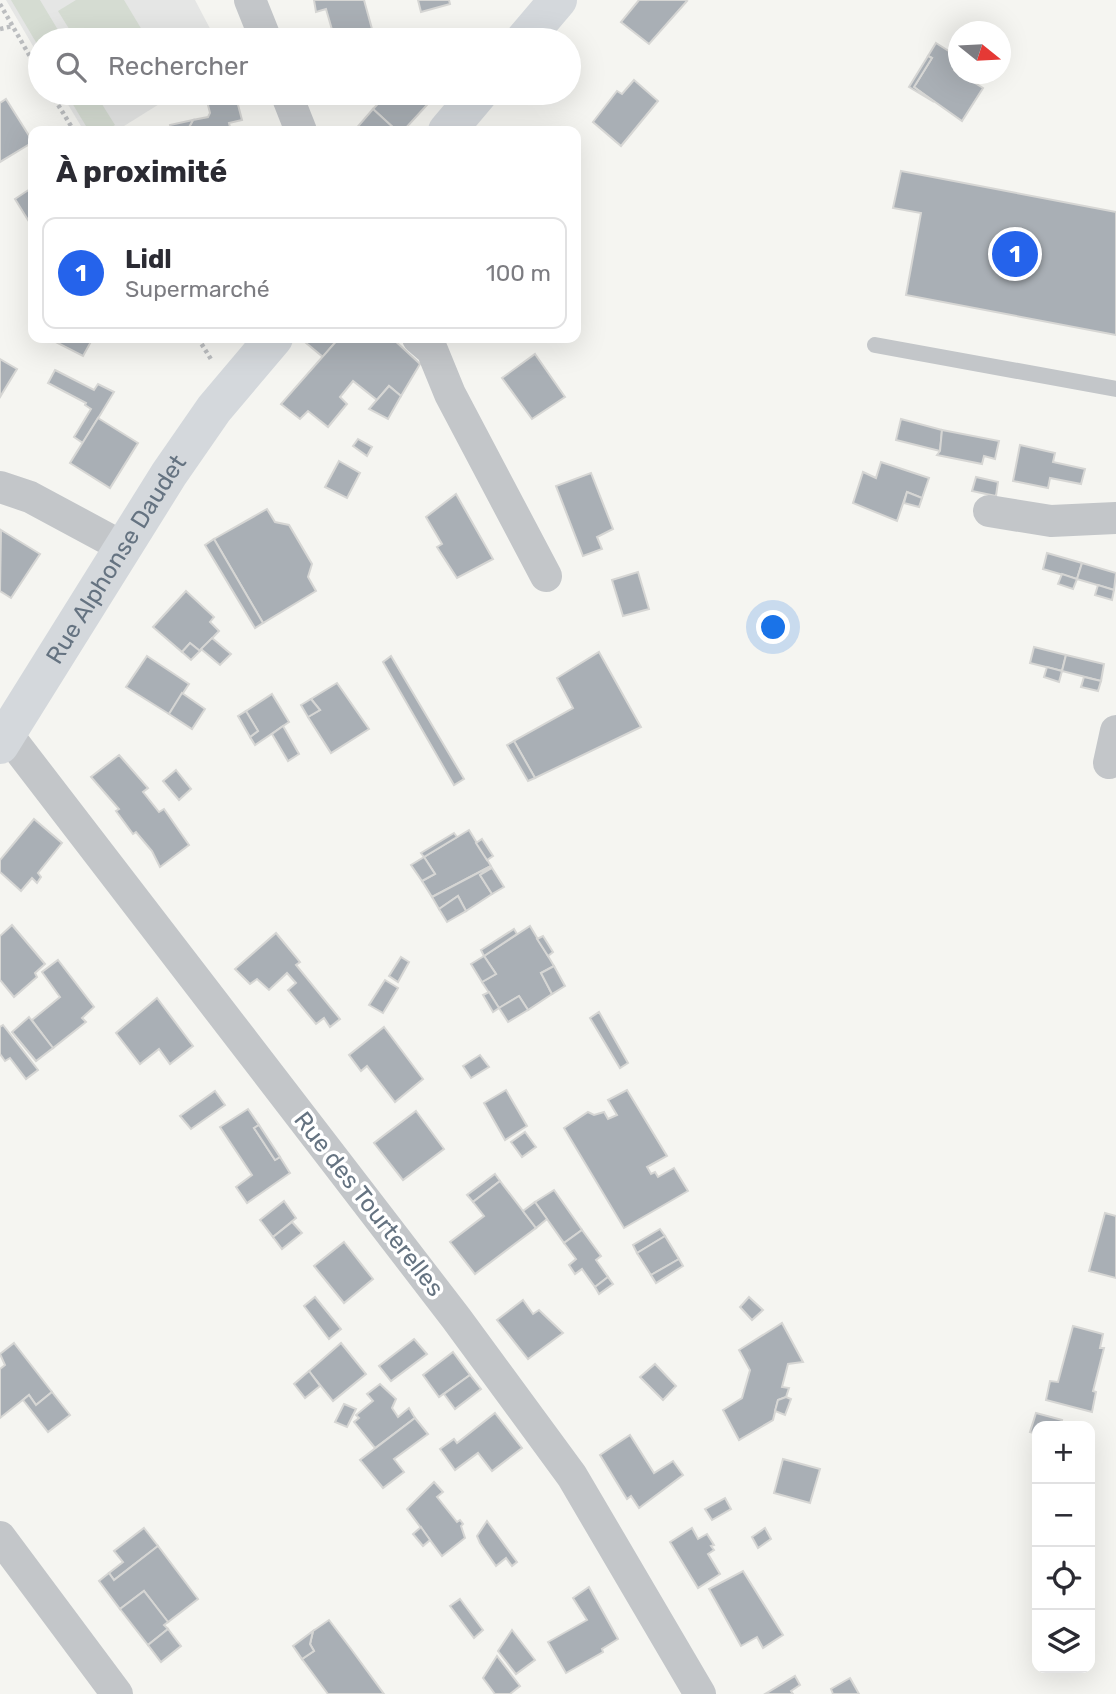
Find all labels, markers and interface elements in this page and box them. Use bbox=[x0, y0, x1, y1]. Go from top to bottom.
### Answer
north arrow bbox=[948, 21, 1011, 84]
search box bbox=[28, 28, 581, 105]
icon: search bbox=[52, 48, 90, 86]
text: Rechercher bbox=[108, 51, 248, 82]
text: À proximité bbox=[56, 154, 227, 190]
pin: 1 bbox=[992, 228, 1038, 280]
text: Lidl bbox=[125, 244, 172, 275]
text: 1 bbox=[75, 259, 87, 287]
text: 100 m bbox=[486, 259, 551, 287]
text: Supermarché bbox=[125, 275, 270, 303]
street label: Rue Alphonse Daudet bbox=[40, 449, 192, 669]
your location bbox=[756, 610, 790, 644]
street label: Rue des Tourterelles bbox=[288, 1106, 450, 1302]
map controls bbox=[1032, 1421, 1095, 1673]
button: + bbox=[1032, 1421, 1095, 1484]
button: − bbox=[1032, 1484, 1095, 1547]
button: locate bbox=[1032, 1547, 1095, 1610]
button: layers bbox=[1032, 1610, 1095, 1673]

